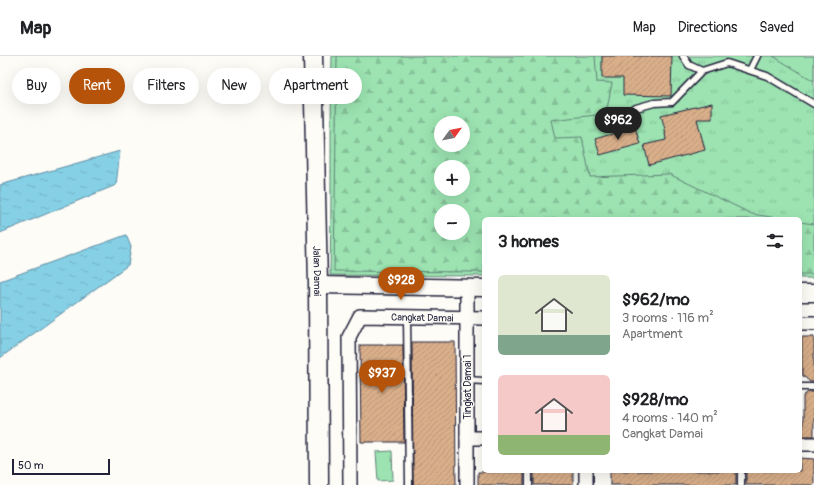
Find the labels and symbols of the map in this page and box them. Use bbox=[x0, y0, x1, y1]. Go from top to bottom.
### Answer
pin: $962 bbox=[594, 107, 642, 141]
north arrow bbox=[434, 116, 470, 152]
street label: Jalan Damai bbox=[310, 246, 323, 296]
pin: $928 bbox=[377, 267, 425, 301]
street label: Cangkat Damai bbox=[391, 312, 454, 325]
street label: Tingkat Damai 1 bbox=[462, 354, 474, 419]
pin: $937 bbox=[358, 360, 406, 394]
scale bar bbox=[12, 457, 110, 476]

